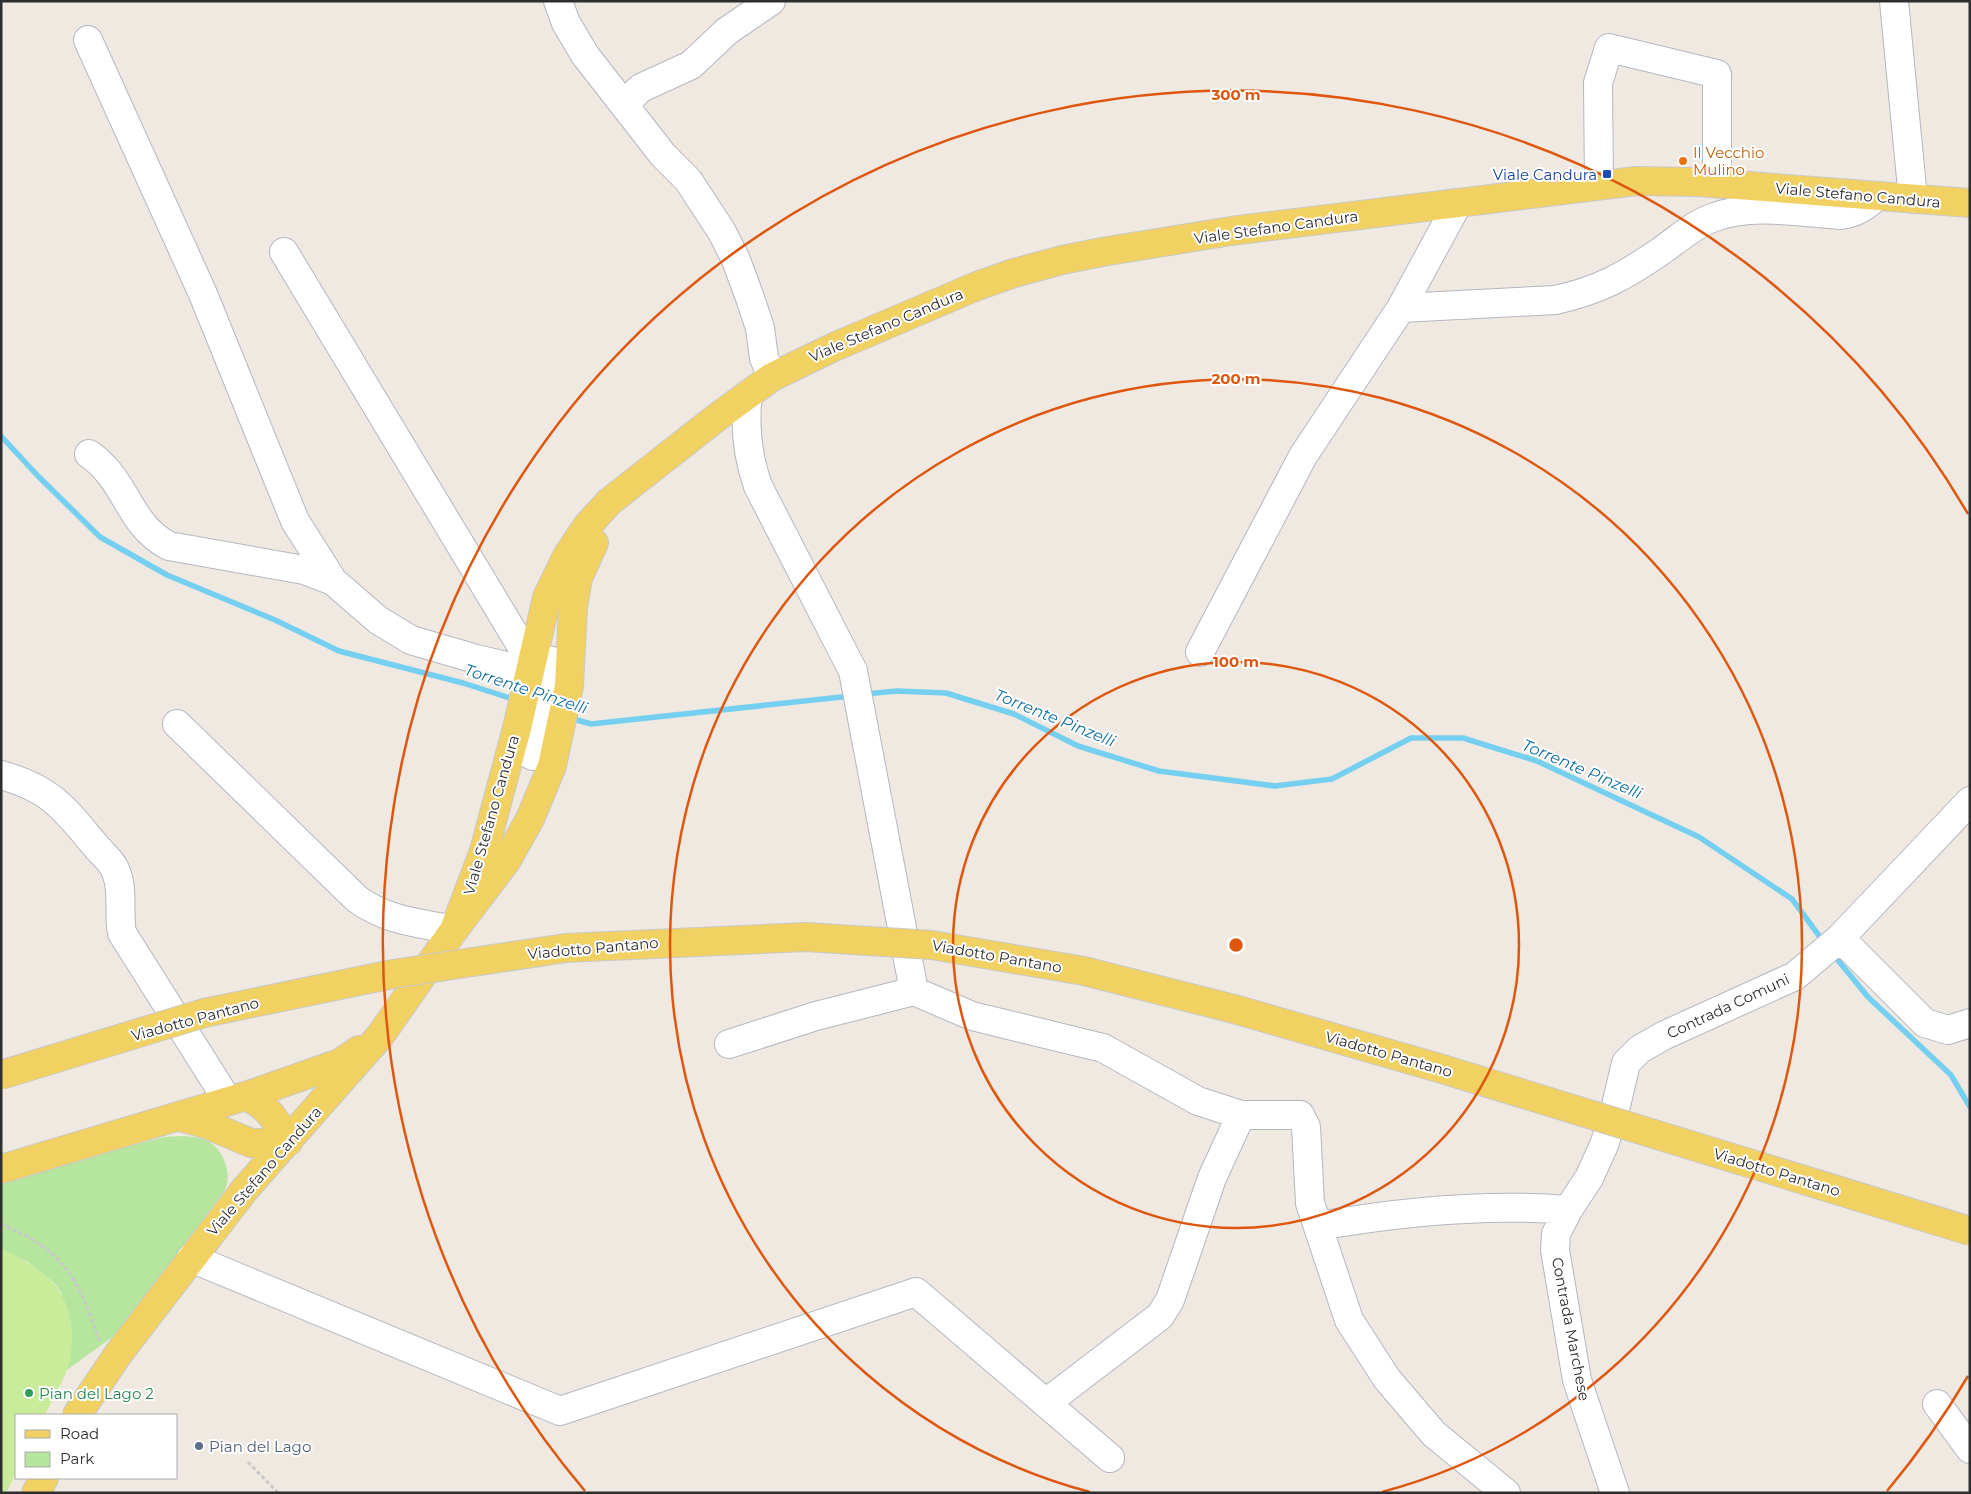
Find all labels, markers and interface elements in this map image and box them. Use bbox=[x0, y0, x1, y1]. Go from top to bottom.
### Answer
text: 300 m bbox=[1210, 85, 1261, 104]
place label: Il Vecchio Mulino bbox=[1693, 143, 1764, 179]
marker: Il Vecchio Mulino bbox=[1677, 155, 1689, 167]
place label: Viale Candura bbox=[1493, 165, 1597, 184]
marker: Viale Candura bbox=[1601, 168, 1613, 180]
street label: Viale Stefano Candura bbox=[1775, 178, 1941, 212]
street label: Viale Stefano Candura bbox=[1193, 206, 1359, 248]
street label: Viale Stefano Candura bbox=[806, 284, 966, 366]
text: 200 m bbox=[1211, 369, 1261, 388]
text: 100 m bbox=[1213, 652, 1259, 671]
water label: Torrente Pinzelli bbox=[462, 660, 591, 718]
water label: Torrente Pinzelli bbox=[992, 685, 1119, 751]
street label: Viale Stefano Candura bbox=[459, 733, 523, 897]
water label: Torrente Pinzelli bbox=[1519, 735, 1646, 803]
street label: Viadotto Pantano bbox=[527, 933, 659, 963]
street label: Viadotto Pantano bbox=[931, 935, 1063, 977]
centre of rings bbox=[1227, 936, 1245, 954]
street label: Contrada Comuni bbox=[1664, 969, 1792, 1043]
street label: Viadotto Pantano bbox=[129, 993, 261, 1045]
street label: Viadotto Pantano bbox=[1323, 1027, 1455, 1081]
street label: Viale Stefano Candura bbox=[203, 1102, 325, 1240]
street label: Viadotto Pantano bbox=[1711, 1144, 1843, 1200]
street label: Contrada Marchese bbox=[1548, 1256, 1594, 1402]
place label: Pian del Lago 2 bbox=[39, 1384, 154, 1403]
marker: Pian del Lago 2 bbox=[23, 1387, 35, 1399]
legend bbox=[15, 1414, 178, 1479]
text: Road bbox=[60, 1424, 99, 1443]
place label: Pian del Lago bbox=[209, 1437, 311, 1456]
marker: Pian del Lago bbox=[193, 1440, 205, 1452]
text: Park bbox=[60, 1449, 94, 1468]

